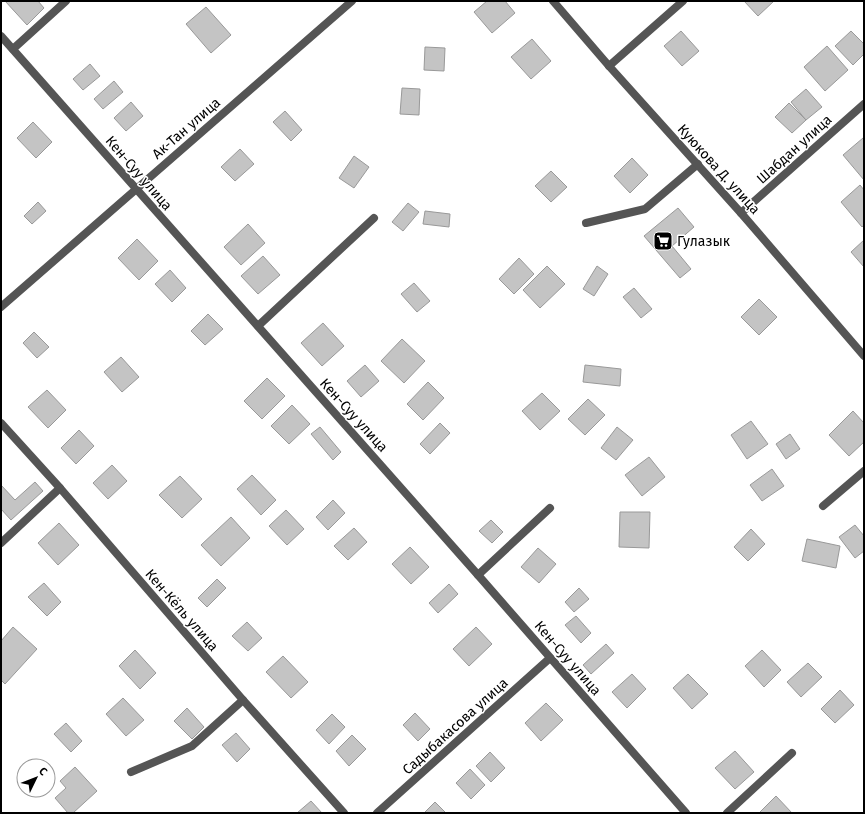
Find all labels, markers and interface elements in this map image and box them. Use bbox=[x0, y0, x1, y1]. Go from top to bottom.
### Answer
street label: Ак-Тан улица bbox=[149, 94, 224, 163]
street label: Шабдан улица bbox=[753, 111, 835, 187]
street label: Куюкова Д. улица bbox=[674, 121, 763, 218]
street label: Кен-Суу улица bbox=[102, 133, 176, 214]
supermarket icon: Гулазык bbox=[652, 230, 674, 252]
place label: Гулазык bbox=[677, 233, 731, 250]
street label: Кен-Суу улица bbox=[316, 375, 391, 456]
street label: Кен-Кёль улица bbox=[141, 566, 222, 655]
street label: Кен-Суу улица bbox=[531, 618, 605, 699]
street label: Садыбакасова улица bbox=[399, 674, 512, 778]
north arrow bbox=[16, 758, 56, 798]
text: С bbox=[36, 765, 50, 779]

